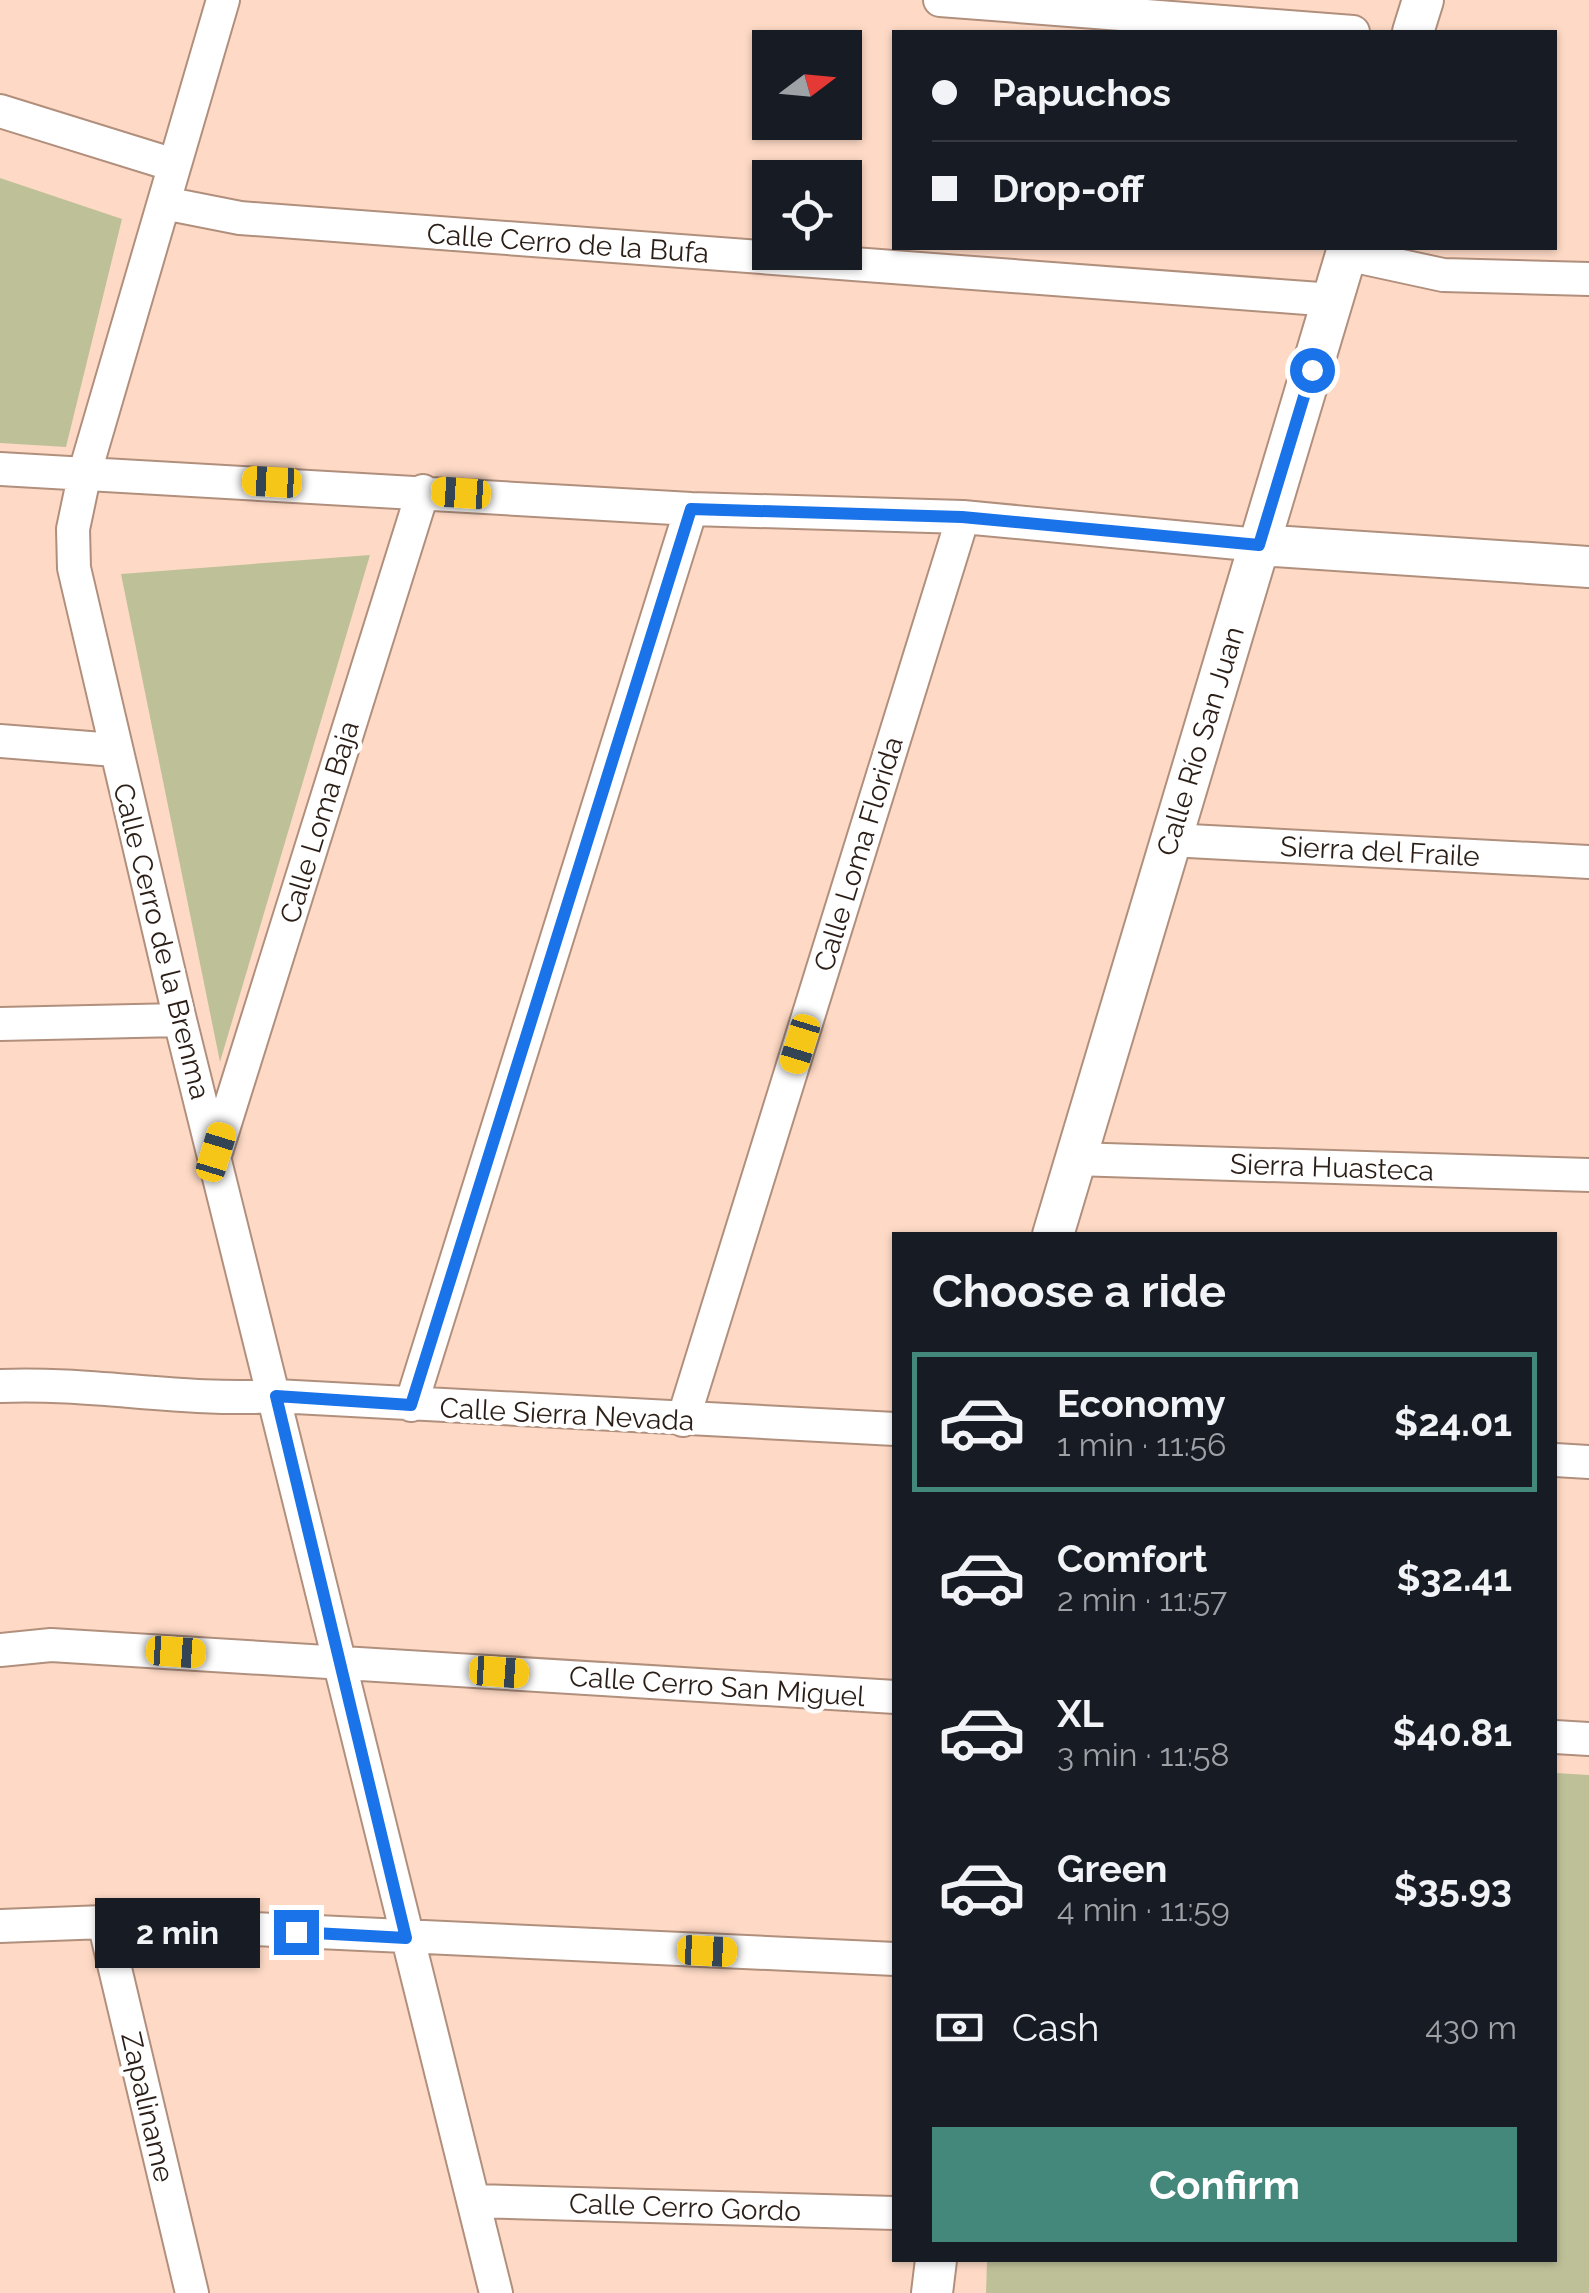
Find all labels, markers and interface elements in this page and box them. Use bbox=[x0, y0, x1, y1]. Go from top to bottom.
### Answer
north arrow bbox=[752, 30, 862, 140]
map controls bbox=[752, 30, 862, 270]
text: Papuchos bbox=[992, 70, 1171, 115]
button: locate bbox=[752, 160, 862, 270]
text: Drop-off bbox=[992, 166, 1144, 211]
street label: Calle Cerro de la Bufa bbox=[426, 217, 710, 270]
route start bbox=[1290, 348, 1335, 393]
car bbox=[241, 465, 303, 499]
car bbox=[430, 476, 492, 510]
street label: Calle Río San Juan bbox=[1150, 623, 1251, 860]
street label: Calle Loma Baja bbox=[273, 717, 366, 927]
street label: Calle Loma Florida bbox=[807, 733, 910, 975]
street label: Calle Cerro de la Brenma bbox=[106, 780, 217, 1103]
street label: Sierra del Fraile bbox=[1279, 830, 1481, 873]
car bbox=[777, 1011, 823, 1077]
car bbox=[193, 1119, 239, 1185]
street label: Sierra Huasteca bbox=[1230, 1147, 1434, 1188]
text: Choose a ride bbox=[932, 1265, 1226, 1318]
icon: car bbox=[937, 1377, 1027, 1467]
text: Economy bbox=[1057, 1381, 1226, 1426]
street label: Calle Sierra Nevada bbox=[439, 1391, 695, 1438]
text: $24.01 bbox=[1394, 1400, 1512, 1445]
text: 1 min · 11:56 bbox=[1057, 1426, 1226, 1463]
icon: car bbox=[937, 1532, 1027, 1622]
text: Comfort bbox=[1057, 1536, 1207, 1581]
text: $32.41 bbox=[1396, 1555, 1512, 1600]
text: 2 min · 11:57 bbox=[1057, 1581, 1227, 1618]
car bbox=[145, 1635, 207, 1669]
car bbox=[468, 1655, 530, 1689]
street label: Calle Cerro San Miguel bbox=[568, 1660, 866, 1713]
icon: car bbox=[937, 1687, 1027, 1777]
text: XL bbox=[1057, 1691, 1104, 1736]
text: $40.81 bbox=[1393, 1710, 1512, 1755]
text: 3 min · 11:58 bbox=[1057, 1736, 1229, 1773]
icon: car bbox=[937, 1842, 1027, 1932]
text: Green bbox=[1057, 1846, 1167, 1891]
text: $35.93 bbox=[1394, 1865, 1512, 1910]
text: 4 min · 11:59 bbox=[1057, 1891, 1230, 1928]
callout: 2 min bbox=[96, 1897, 261, 1967]
route end bbox=[274, 1910, 319, 1955]
text: 2 min bbox=[136, 1914, 219, 1951]
car bbox=[676, 1934, 738, 1968]
icon: cash bbox=[932, 2000, 987, 2055]
text: Cash bbox=[1012, 2005, 1099, 2050]
text: 430 m bbox=[1425, 2009, 1517, 2046]
street label: Zapaliname bbox=[114, 2029, 181, 2185]
button: Confirm bbox=[932, 2127, 1517, 2242]
street label: Calle Cerro Gordo bbox=[568, 2187, 802, 2228]

